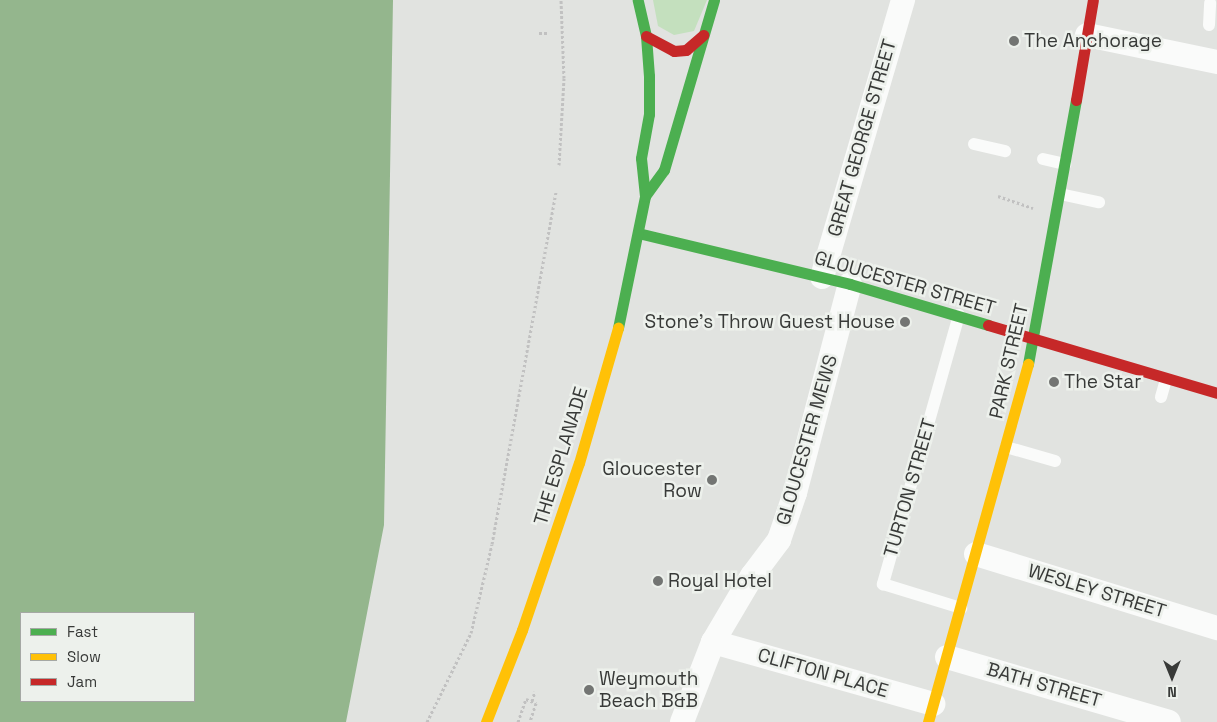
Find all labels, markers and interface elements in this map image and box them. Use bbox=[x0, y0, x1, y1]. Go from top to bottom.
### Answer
place label: The Anchorage bbox=[1024, 30, 1162, 52]
marker: The Anchorage bbox=[1008, 35, 1020, 47]
street label: GREAT GEORGE STREET bbox=[823, 36, 901, 240]
street label: GLOUCESTER STREET bbox=[812, 246, 998, 320]
street label: PARK STREET bbox=[985, 301, 1033, 421]
place label: Stone's Throw Guest House bbox=[644, 311, 895, 333]
marker: Stone's Throw Guest House bbox=[899, 316, 911, 328]
street label: GLOUCESTER MEWS bbox=[772, 352, 842, 528]
place label: The Star bbox=[1064, 371, 1141, 393]
marker: The Star bbox=[1048, 376, 1060, 388]
street label: THE ESPLANADE bbox=[529, 384, 593, 528]
street label: TURTON STREET bbox=[879, 416, 941, 560]
place label: Gloucester Row bbox=[602, 458, 702, 502]
marker: Gloucester Row bbox=[706, 474, 718, 486]
street label: WESLEY STREET bbox=[1025, 559, 1169, 623]
place label: Royal Hotel bbox=[668, 570, 772, 592]
marker: Royal Hotel bbox=[652, 575, 664, 587]
legend bbox=[20, 612, 195, 702]
text: Fast bbox=[67, 622, 98, 641]
street label: CLIFTON PLACE bbox=[755, 643, 891, 703]
text: Slow bbox=[67, 647, 101, 666]
north arrow bbox=[1147, 652, 1197, 702]
street label: BATH STREET bbox=[984, 658, 1104, 712]
place label: Weymouth Beach B&B bbox=[599, 668, 698, 712]
text: Jam bbox=[67, 672, 97, 691]
text: N bbox=[1167, 683, 1177, 701]
marker: Weymouth Beach B&B bbox=[583, 684, 595, 696]

